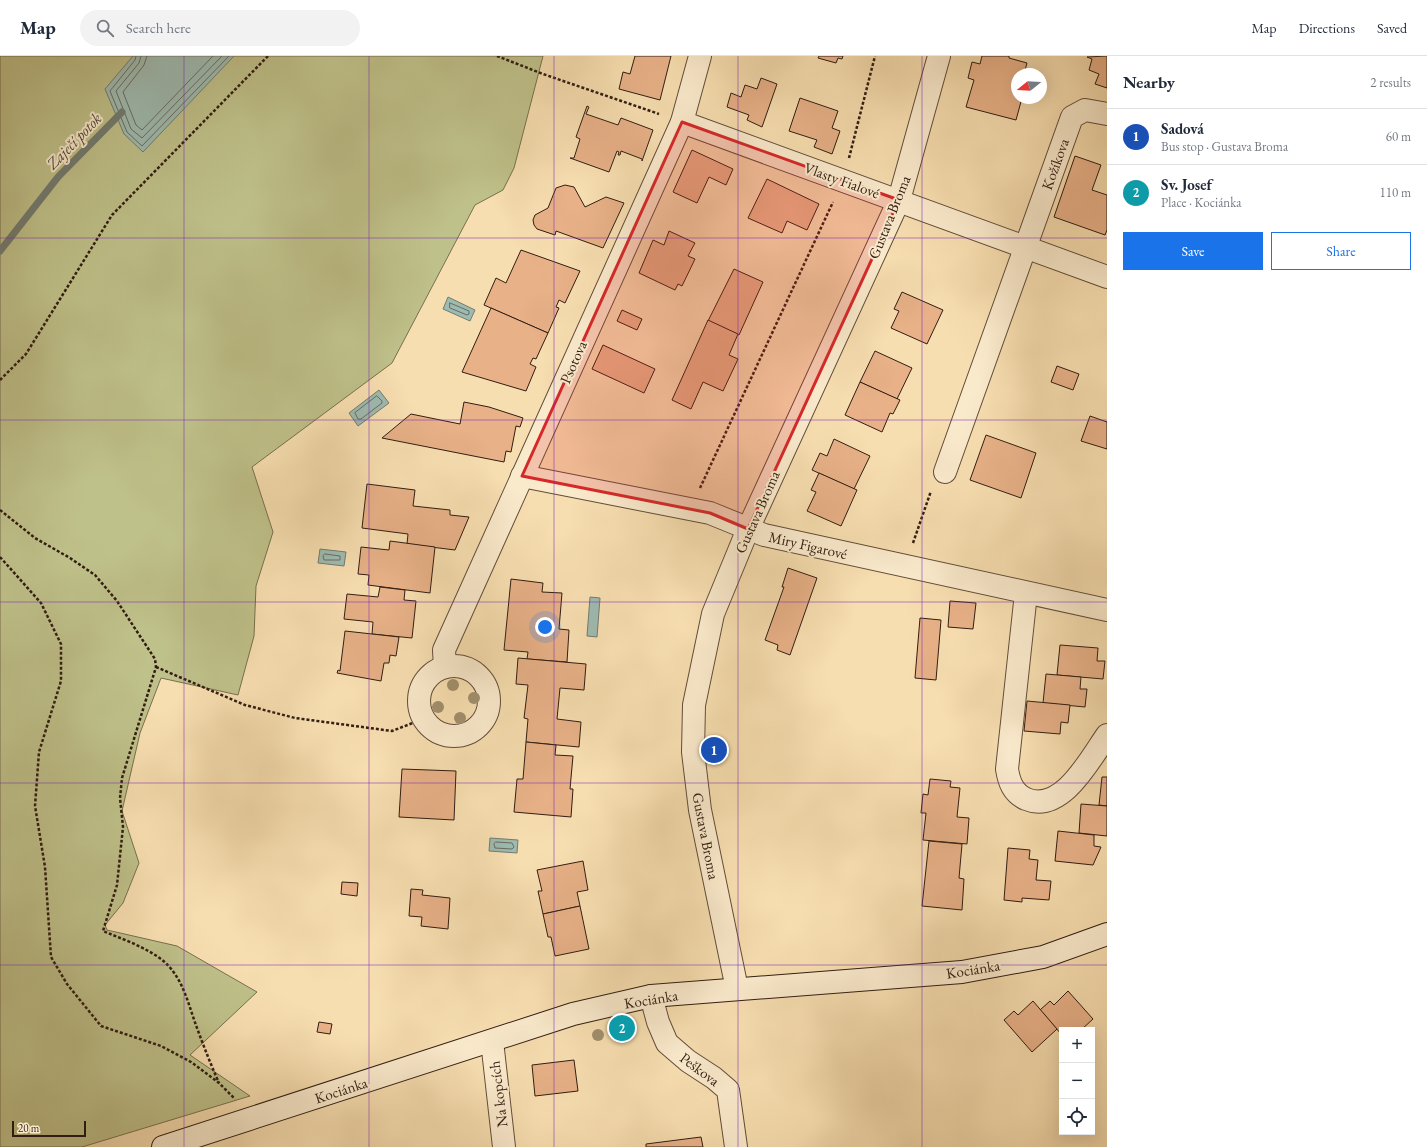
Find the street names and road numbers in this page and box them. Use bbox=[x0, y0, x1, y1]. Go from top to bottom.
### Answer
street label: Kožíkova bbox=[1037, 136, 1073, 192]
street label: Vlasty Fialové bbox=[802, 158, 882, 202]
street label: Gustava Broma bbox=[864, 172, 914, 261]
street label: Psotova bbox=[555, 338, 591, 386]
street label: Gustava Broma bbox=[730, 468, 784, 556]
street label: Miry Figarové bbox=[767, 527, 849, 563]
street label: Gustava Broma bbox=[688, 791, 724, 881]
street label: Kociánka bbox=[945, 955, 1001, 983]
street label: Kociánka bbox=[623, 985, 679, 1013]
street label: Peškova bbox=[676, 1048, 724, 1090]
street label: Na kopcích bbox=[484, 1059, 511, 1128]
street label: Kociánka bbox=[312, 1073, 370, 1107]

